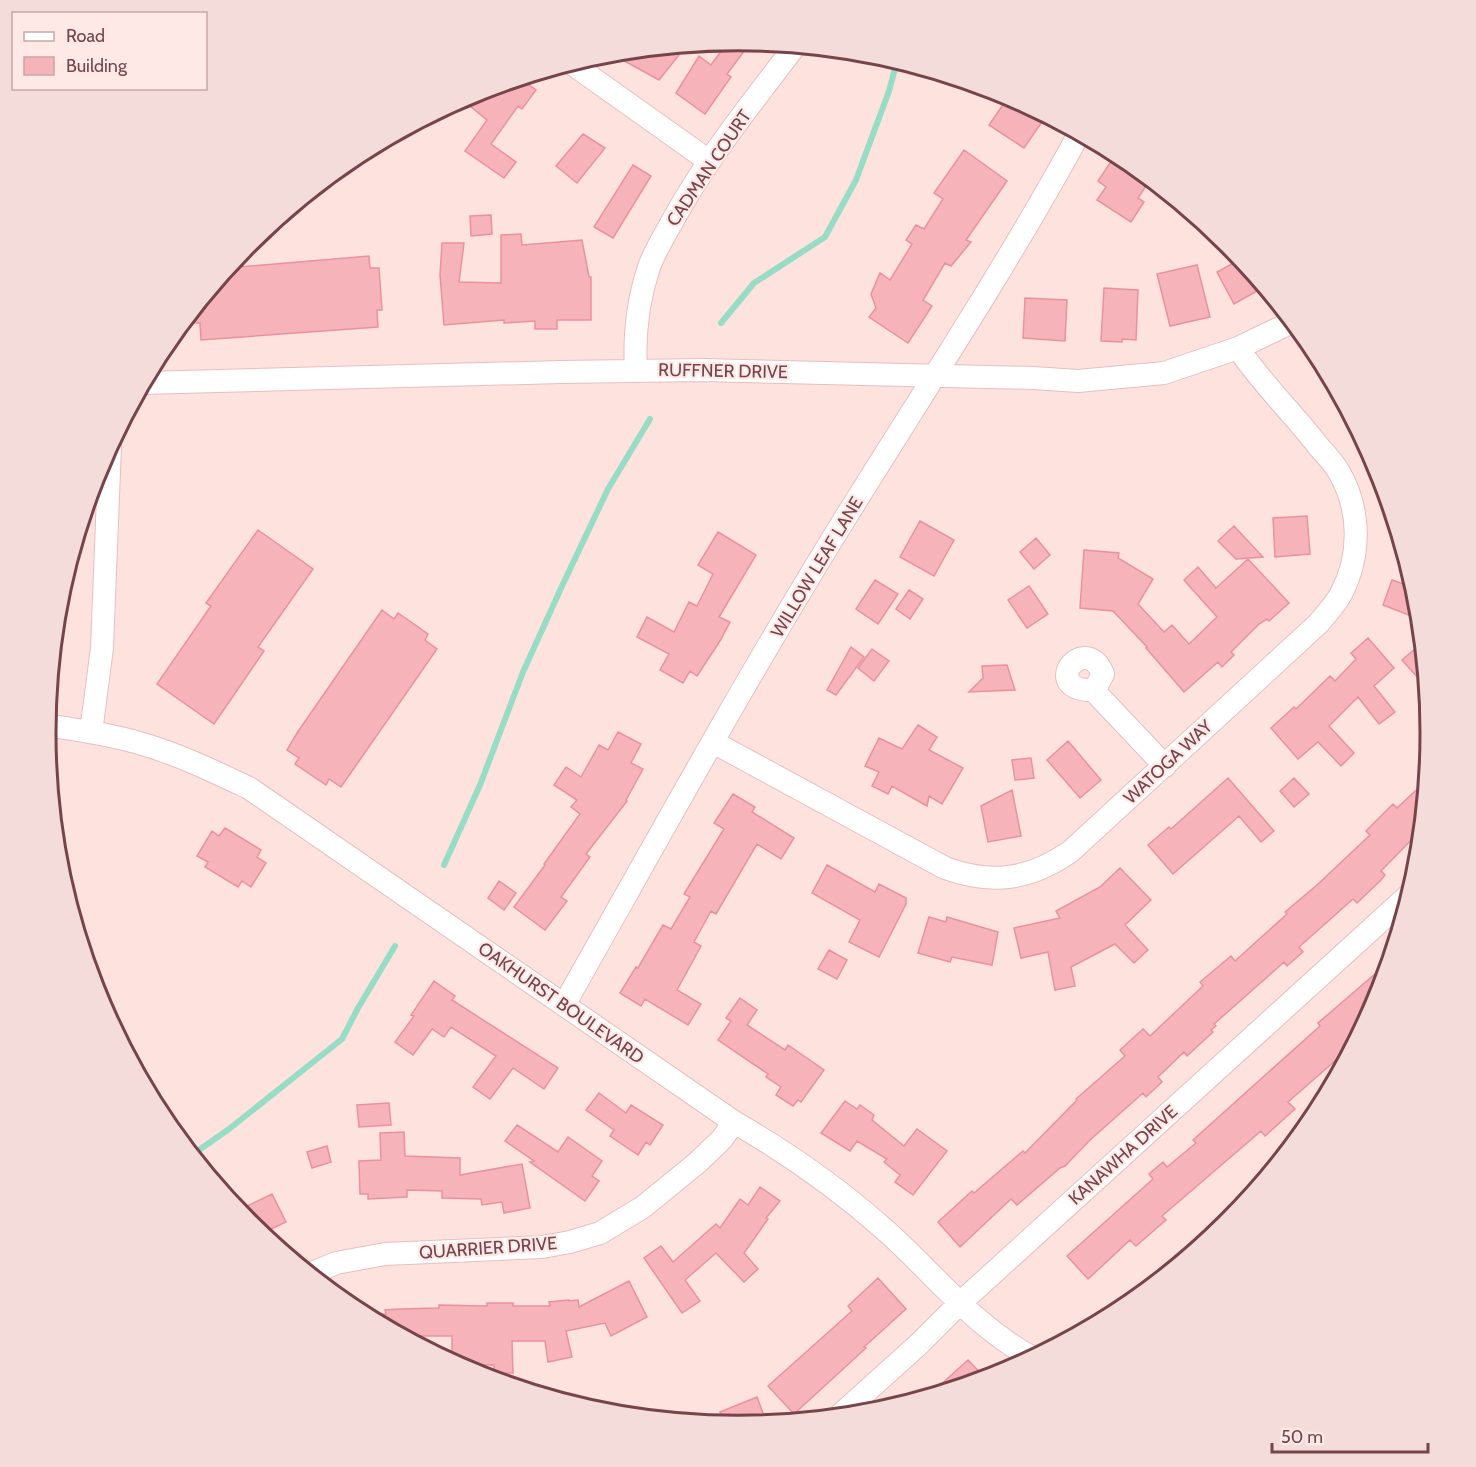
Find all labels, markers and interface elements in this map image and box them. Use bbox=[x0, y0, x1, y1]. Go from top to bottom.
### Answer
legend bbox=[12, 12, 207, 90]
text: Road bbox=[66, 25, 105, 47]
text: Building bbox=[66, 55, 128, 77]
street label: CADMAN COURT bbox=[662, 105, 756, 230]
street label: RUFFNER DRIVE bbox=[658, 359, 788, 383]
street label: WILLOW LEAF LANE bbox=[766, 493, 868, 641]
street label: WATOGA WAY bbox=[1119, 715, 1217, 809]
street label: OAKHURST BOULEVARD bbox=[474, 937, 648, 1069]
street label: KANAWHA DRIVE bbox=[1064, 1100, 1182, 1210]
street label: QUARRIER DRIVE bbox=[418, 1232, 558, 1264]
scale bar bbox=[1272, 1416, 1428, 1454]
text: 50 m bbox=[1281, 1426, 1323, 1448]

